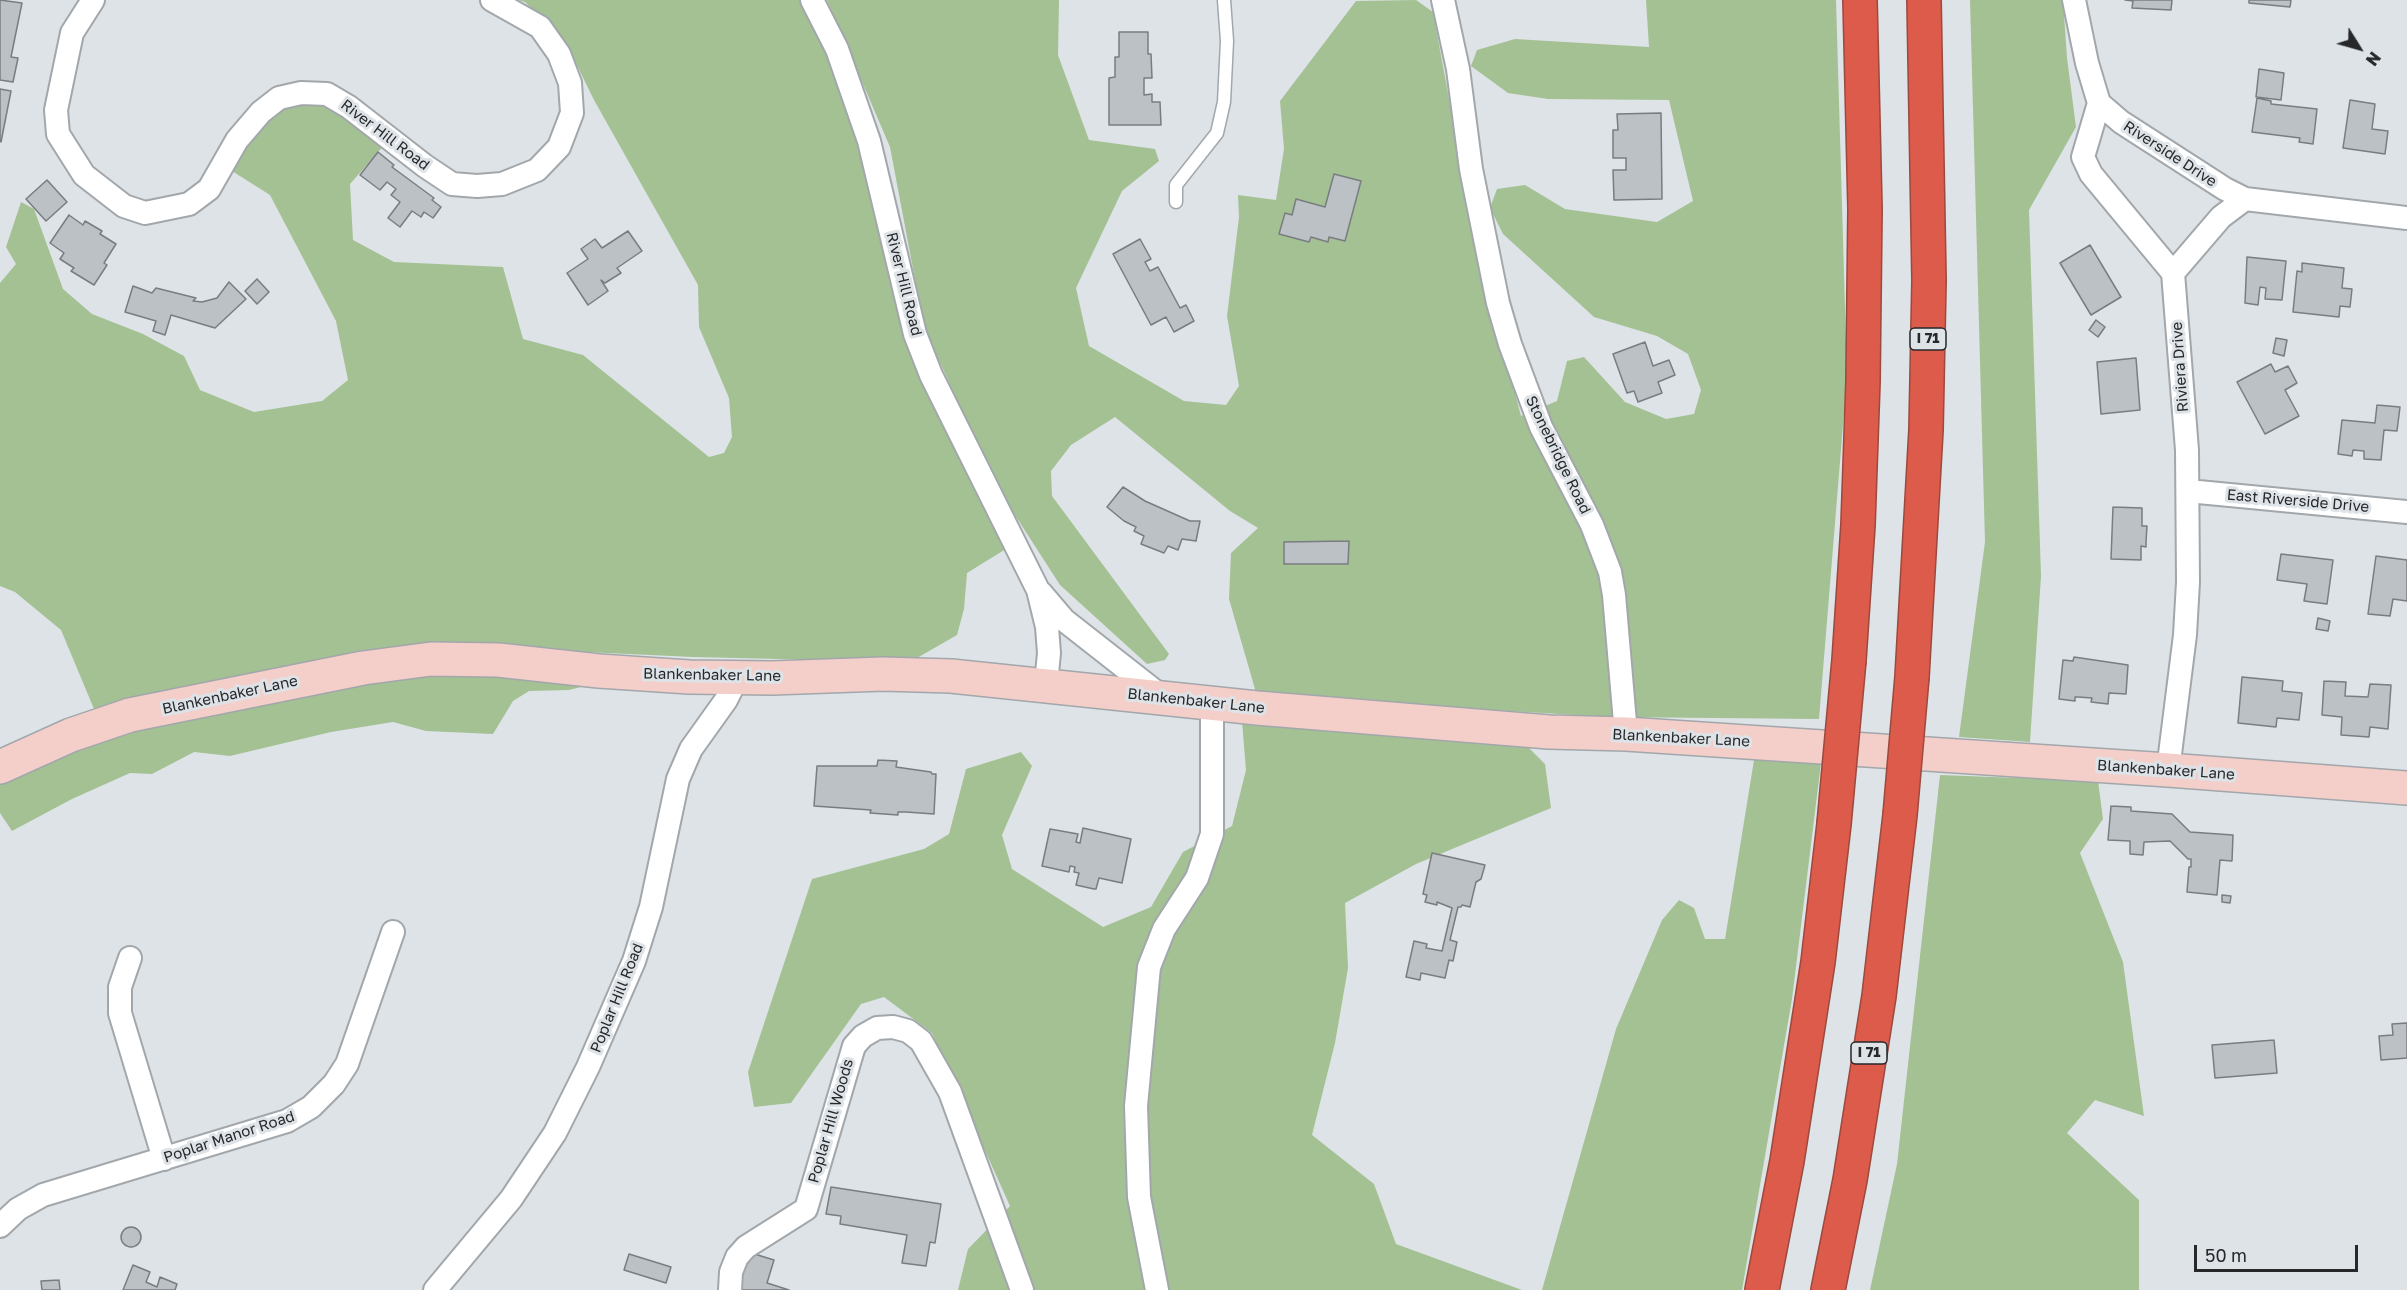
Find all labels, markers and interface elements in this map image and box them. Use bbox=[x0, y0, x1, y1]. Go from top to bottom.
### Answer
north arrow bbox=[2329, 18, 2389, 78]
text: N bbox=[2362, 48, 2385, 70]
street label: River Hill Road bbox=[337, 96, 433, 174]
street label: Riverside Drive bbox=[2120, 117, 2220, 191]
street label: River Hill Road bbox=[882, 230, 926, 338]
street label: Riviera Drive bbox=[2168, 321, 2192, 413]
road number: I 71 bbox=[1910, 328, 1946, 350]
street label: Stonebridge Road bbox=[1522, 393, 1594, 517]
street label: East Riverside Drive bbox=[2226, 486, 2370, 516]
street label: Blankenbaker Lane bbox=[643, 665, 781, 685]
street label: Blankenbaker Lane bbox=[161, 672, 299, 718]
street label: Blankenbaker Lane bbox=[1126, 685, 1266, 717]
street label: Blankenbaker Lane bbox=[1612, 725, 1750, 751]
street label: Blankenbaker Lane bbox=[2097, 756, 2235, 784]
street label: Poplar Hill Road bbox=[587, 941, 647, 1055]
road number: I 71 bbox=[1851, 1042, 1887, 1064]
street label: Poplar Hill Woods bbox=[805, 1057, 857, 1185]
street label: Poplar Manor Road bbox=[161, 1107, 297, 1167]
scale bar bbox=[2197, 1233, 2360, 1271]
text: 50 m bbox=[2205, 1244, 2247, 1266]

